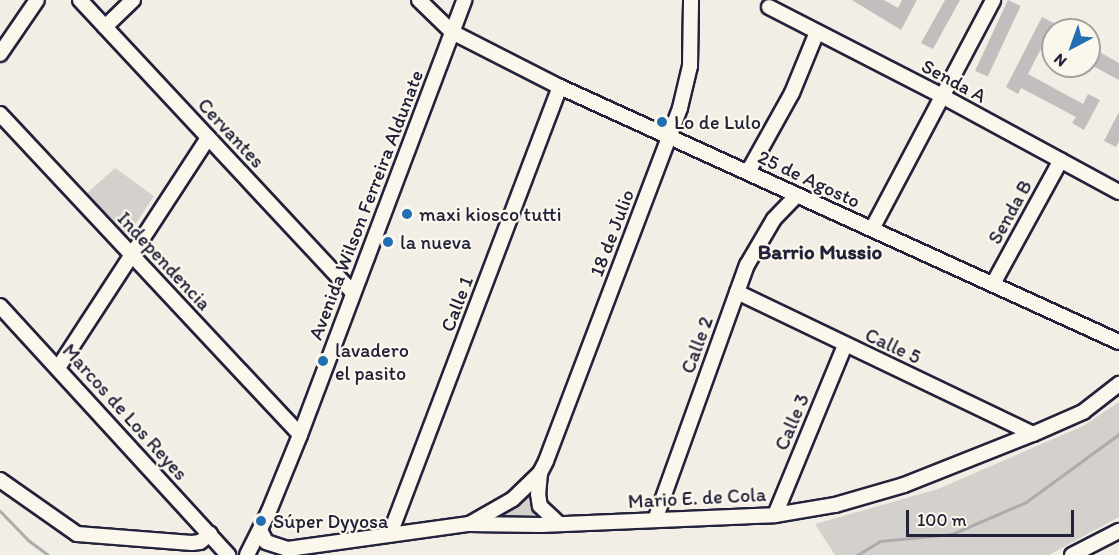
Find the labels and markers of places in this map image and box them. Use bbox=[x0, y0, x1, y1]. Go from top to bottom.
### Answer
place label: Lo de Lulo bbox=[674, 110, 761, 134]
marker: Lo de Lulo bbox=[655, 115, 669, 129]
place label: maxi kiosco tutti bbox=[419, 202, 562, 226]
marker: maxi kiosco tutti bbox=[400, 207, 414, 221]
place label: la nueva bbox=[400, 230, 472, 254]
marker: la nueva bbox=[381, 235, 395, 249]
place label: lavadero el pasito bbox=[335, 338, 409, 385]
marker: lavadero el pasito bbox=[316, 354, 330, 368]
place label: Súper Dyyosa bbox=[273, 509, 388, 533]
marker: Súper Dyyosa bbox=[254, 514, 268, 528]

